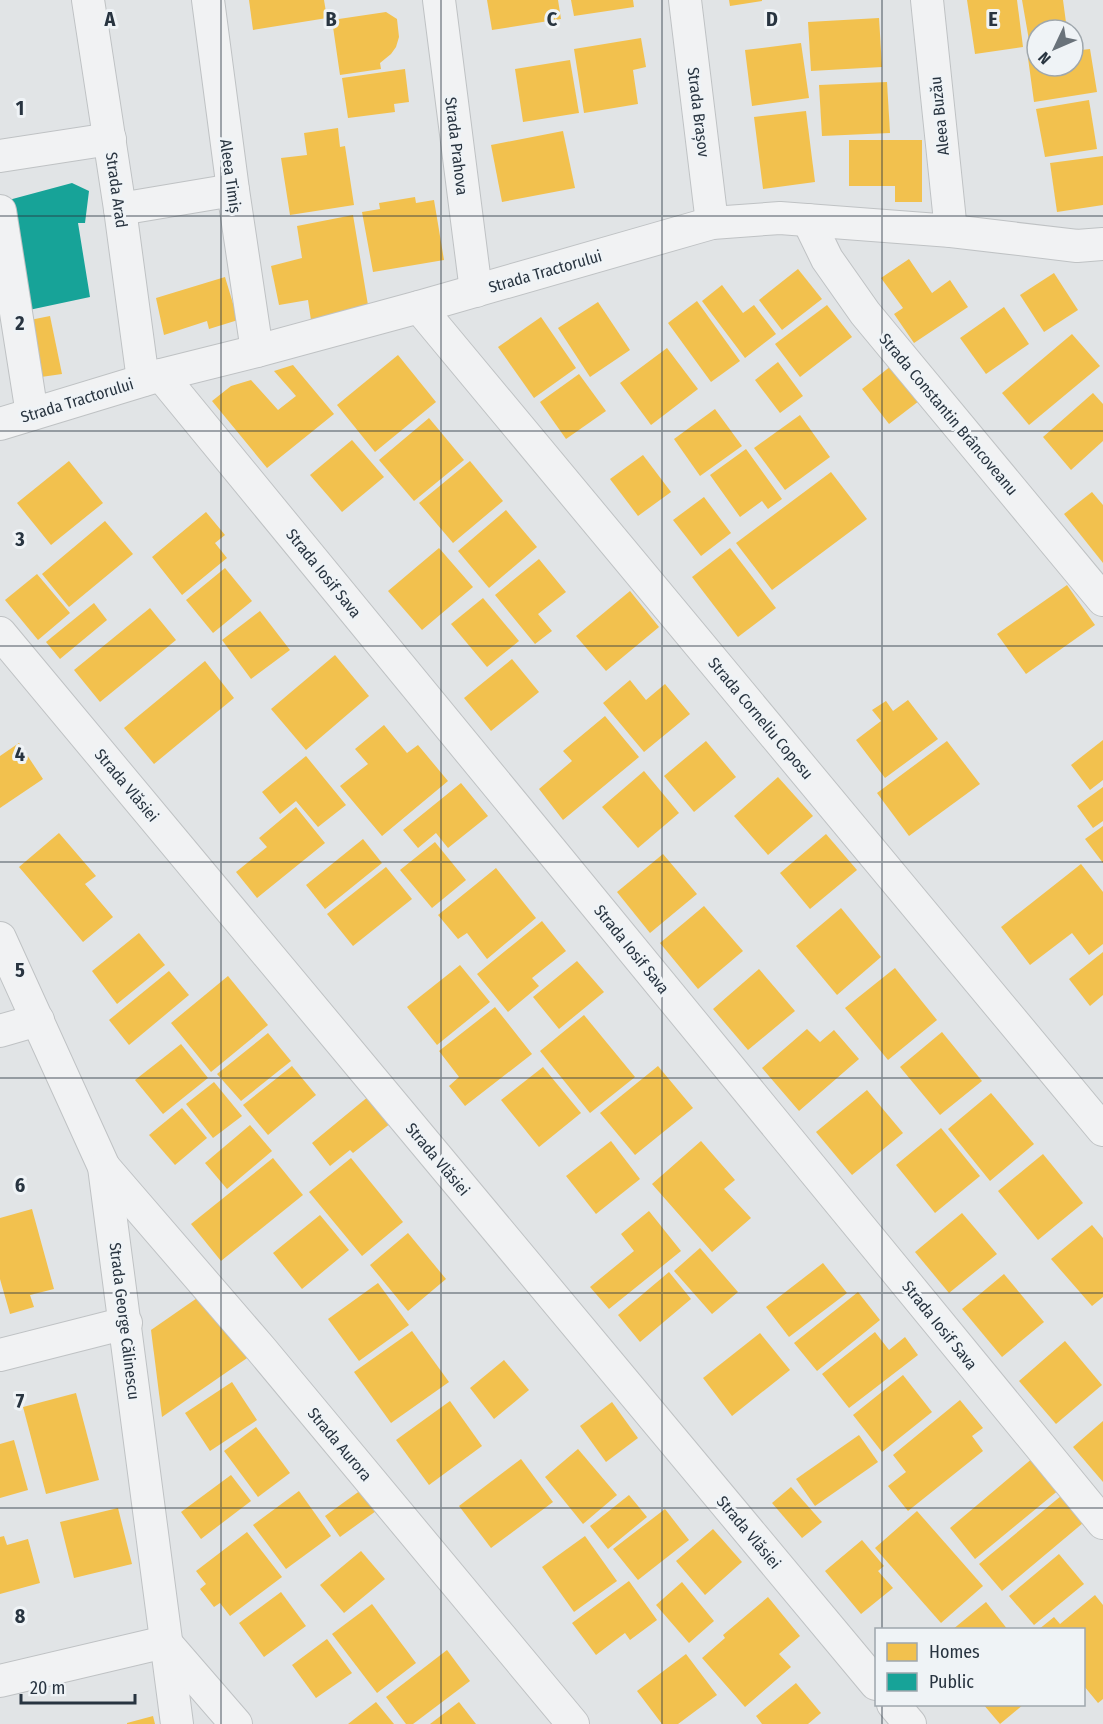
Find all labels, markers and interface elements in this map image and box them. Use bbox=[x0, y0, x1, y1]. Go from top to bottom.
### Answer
text: A bbox=[104, 7, 117, 31]
text: B bbox=[325, 7, 337, 31]
text: C bbox=[547, 7, 558, 31]
text: D bbox=[766, 7, 778, 31]
text: E bbox=[988, 7, 998, 31]
north arrow bbox=[1025, 18, 1085, 78]
text: N bbox=[1034, 48, 1055, 68]
street label: Strada Brașov bbox=[683, 66, 713, 158]
street label: Aleea Buzău bbox=[926, 76, 953, 156]
text: 1 bbox=[16, 96, 24, 120]
street label: Strada Prahova bbox=[441, 96, 472, 196]
street label: Aleea Timiș bbox=[215, 138, 245, 215]
street label: Strada Arad bbox=[102, 151, 131, 229]
street label: Strada Tractorului bbox=[486, 246, 604, 297]
text: 2 bbox=[14, 311, 25, 335]
street label: Strada Constantin Brâncoveanu bbox=[875, 330, 1022, 499]
street label: Strada Tractorului bbox=[18, 374, 136, 427]
street label: Strada Iosif Sava bbox=[282, 525, 365, 622]
text: 3 bbox=[14, 527, 25, 551]
street label: Strada Corneliu Coposu bbox=[704, 654, 817, 783]
text: 4 bbox=[15, 742, 25, 766]
street label: Strada Vlăsiei bbox=[91, 745, 163, 826]
street label: Strada Iosif Sava bbox=[590, 901, 673, 998]
text: 5 bbox=[15, 958, 25, 982]
street label: Strada Vlăsiei bbox=[402, 1119, 474, 1200]
text: 6 bbox=[15, 1173, 25, 1197]
street label: Strada George Călinescu bbox=[105, 1241, 144, 1401]
street label: Strada Iosif Sava bbox=[898, 1277, 981, 1374]
text: 7 bbox=[16, 1389, 25, 1413]
street label: Strada Aurora bbox=[304, 1404, 376, 1485]
street label: Strada Vlăsiei bbox=[713, 1492, 785, 1573]
text: 8 bbox=[15, 1604, 26, 1628]
legend bbox=[875, 1628, 1085, 1706]
text: Homes bbox=[929, 1641, 980, 1663]
scale bar bbox=[21, 1667, 135, 1705]
text: Public bbox=[929, 1671, 974, 1693]
text: 20 m bbox=[30, 1677, 65, 1699]

